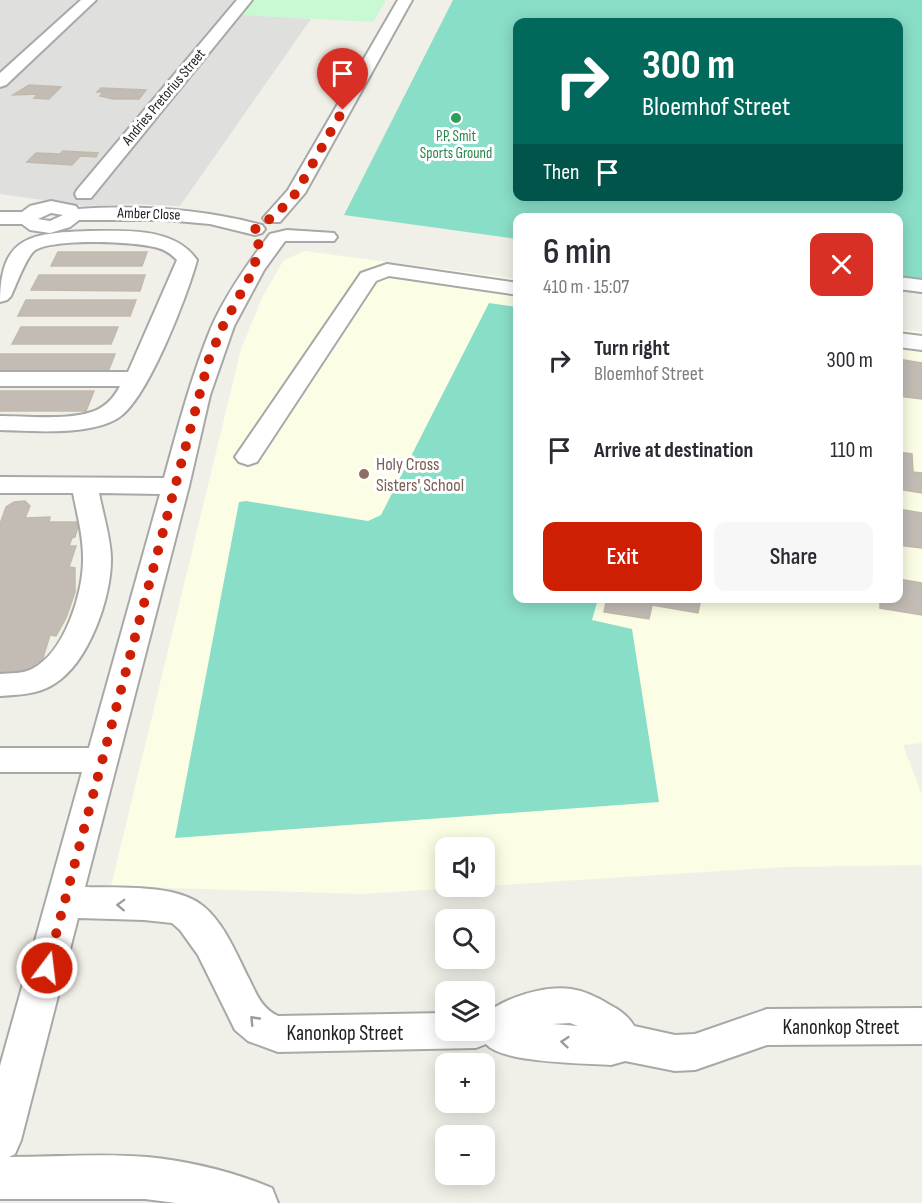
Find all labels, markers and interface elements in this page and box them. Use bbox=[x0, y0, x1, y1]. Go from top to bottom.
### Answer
text: 300 m bbox=[642, 40, 735, 91]
icon: right bbox=[543, 42, 621, 120]
street label: Andries Pretorius Street bbox=[117, 45, 210, 150]
pin bbox=[317, 48, 368, 110]
icon: arrive bbox=[326, 57, 359, 90]
text: Bloemhof Street bbox=[642, 91, 790, 123]
marker: P.P. Smit Sports Ground bbox=[449, 111, 463, 125]
place label: P.P. Smit Sports Ground bbox=[420, 127, 492, 163]
icon: arrive bbox=[591, 156, 624, 189]
text: Then bbox=[543, 159, 579, 186]
street label: Amber Close bbox=[116, 203, 181, 225]
text: 6 min bbox=[543, 231, 611, 274]
button: close bbox=[810, 233, 873, 296]
text: 410 m · 15:07 bbox=[543, 275, 629, 299]
text: Turn right bbox=[594, 335, 670, 362]
icon: right bbox=[543, 344, 576, 377]
text: 300 m bbox=[827, 347, 873, 374]
text: Bloemhof Street bbox=[594, 362, 704, 386]
icon: arrive bbox=[543, 434, 576, 467]
text: Arrive at destination bbox=[594, 437, 753, 464]
text: 110 m bbox=[830, 437, 873, 464]
place label: Holy Cross Sisters' School bbox=[376, 454, 464, 496]
marker: Holy Cross Sisters' School bbox=[357, 467, 371, 481]
button: Exit bbox=[543, 522, 702, 591]
button: Share bbox=[714, 522, 873, 591]
map controls bbox=[435, 837, 495, 1185]
button: sound bbox=[435, 837, 495, 897]
one-way arrow bbox=[116, 898, 125, 911]
button: search bbox=[435, 909, 495, 969]
position arrow bbox=[15, 936, 79, 1000]
button: layers bbox=[435, 981, 495, 1041]
street label: Kanonkop Street bbox=[783, 1015, 899, 1040]
one-way arrow bbox=[250, 1017, 261, 1027]
street label: Kanonkop Street bbox=[287, 1021, 403, 1046]
one-way arrow bbox=[561, 1036, 570, 1049]
button: + bbox=[435, 1053, 495, 1113]
button: − bbox=[435, 1125, 495, 1185]

